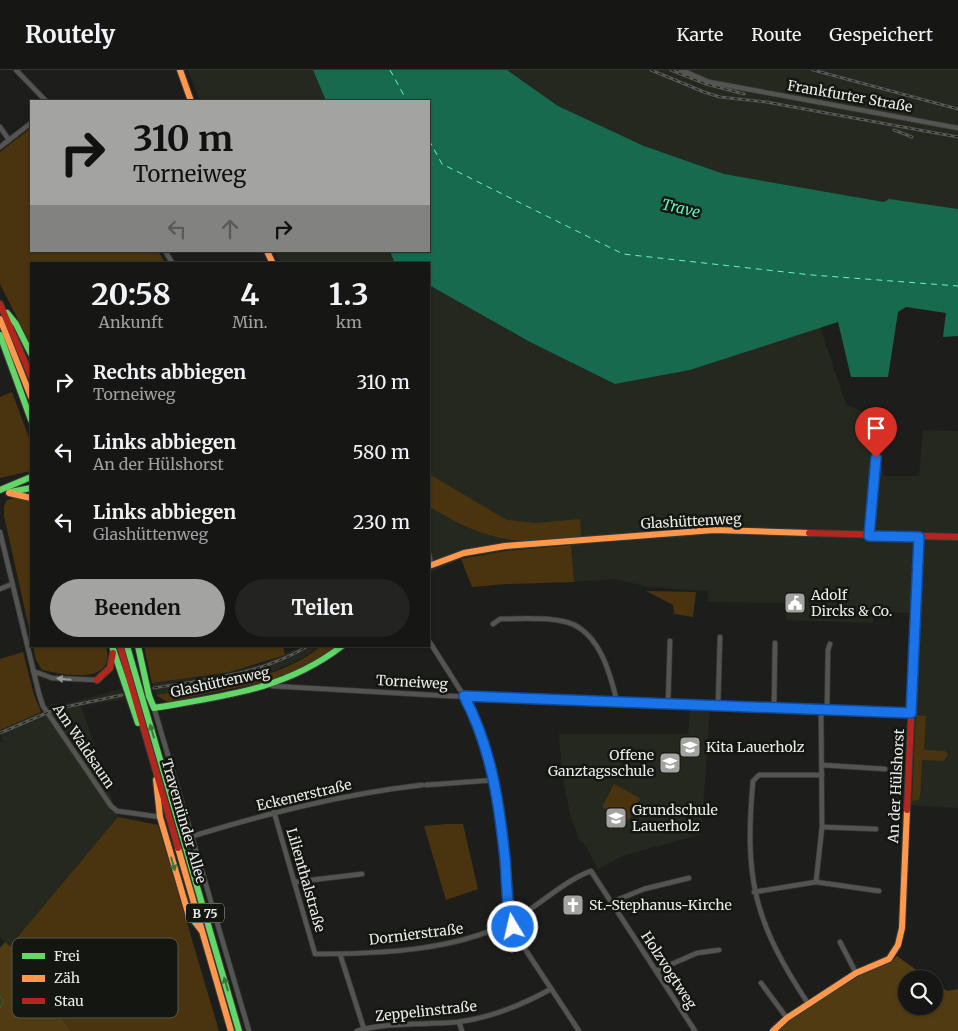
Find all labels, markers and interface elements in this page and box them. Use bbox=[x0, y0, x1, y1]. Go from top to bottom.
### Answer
text: Routely bbox=[25, 19, 115, 50]
text: Karte bbox=[677, 23, 723, 46]
text: Route bbox=[751, 23, 801, 46]
text: Gespeichert bbox=[829, 23, 933, 46]
street label: Frankfurter Straße bbox=[786, 76, 914, 116]
text: 310 m bbox=[133, 117, 233, 161]
icon: right bbox=[50, 120, 115, 185]
text: Torneiweg bbox=[133, 160, 246, 188]
water label: Trave bbox=[660, 194, 702, 222]
icon: left bbox=[163, 215, 191, 243]
icon: ahead bbox=[216, 215, 244, 243]
icon: right bbox=[269, 215, 297, 243]
text: 20:58 bbox=[91, 275, 171, 313]
text: 4 bbox=[240, 275, 259, 313]
text: 1.3 bbox=[329, 275, 369, 313]
text: Ankunft bbox=[99, 312, 164, 332]
text: Min. bbox=[232, 312, 268, 332]
text: km bbox=[336, 312, 362, 332]
text: Rechts abbiegen bbox=[93, 360, 246, 384]
icon: right bbox=[50, 368, 78, 396]
text: 310 m bbox=[357, 370, 410, 394]
text: Torneiweg bbox=[93, 384, 176, 404]
pin bbox=[855, 407, 897, 458]
icon: arrive bbox=[862, 414, 890, 442]
text: Links abbiegen bbox=[93, 430, 236, 454]
icon: left bbox=[50, 438, 78, 466]
text: 580 m bbox=[352, 440, 410, 464]
text: An der Hülshorst bbox=[93, 454, 224, 474]
text: Links abbiegen bbox=[93, 500, 236, 524]
icon: left bbox=[50, 508, 78, 536]
street label: Glashüttenweg bbox=[640, 509, 742, 533]
text: 230 m bbox=[353, 510, 410, 534]
text: Glashüttenweg bbox=[93, 524, 208, 544]
button: Beenden bbox=[50, 579, 225, 637]
button: Teilen bbox=[235, 579, 410, 637]
place label: Adolf Dircks & Co. bbox=[810, 586, 892, 620]
public building icon: Adolf Dircks & Co. bbox=[783, 591, 807, 615]
street label: Glashüttenweg bbox=[169, 663, 272, 701]
street label: Torneiweg bbox=[375, 671, 449, 693]
one-way arrow bbox=[56, 675, 72, 683]
street label: Am Waldsaum bbox=[49, 700, 119, 792]
one-way arrow bbox=[148, 723, 156, 738]
street label: An der Hülshorst bbox=[884, 728, 908, 845]
school or university icon: Kita Lauerholz bbox=[678, 735, 702, 759]
place label: Kita Lauerholz bbox=[706, 738, 805, 756]
place label: Offene Ganztagsschule bbox=[548, 746, 654, 780]
school or university icon: Offene Ganztagsschule bbox=[658, 751, 682, 775]
street label: Travemünder Allee bbox=[158, 757, 210, 885]
street label: Eckenerstraße bbox=[255, 775, 353, 815]
place label: Grundschule Lauerholz bbox=[632, 801, 718, 835]
school or university icon: Grundschule Lauerholz bbox=[604, 806, 628, 830]
street label: Lilienthalstraße bbox=[283, 826, 329, 934]
one-way arrow bbox=[170, 857, 178, 872]
church icon: St.-Stephanus-Kirche bbox=[561, 893, 585, 917]
place label: St.-Stephanus-Kirche bbox=[589, 896, 732, 914]
position arrow bbox=[486, 900, 538, 952]
road number: B 75 bbox=[186, 904, 224, 922]
street label: Dornierstraße bbox=[368, 919, 464, 949]
street label: Holzvogtweg bbox=[637, 928, 701, 1013]
legend bbox=[12, 938, 178, 1018]
text: Frei bbox=[54, 947, 80, 965]
text: Zäh bbox=[54, 969, 80, 987]
map controls bbox=[898, 970, 943, 1015]
button: search bbox=[898, 970, 943, 1015]
one-way arrow bbox=[221, 977, 229, 992]
text: Stau bbox=[54, 992, 84, 1010]
street label: Zeppelinstraße bbox=[374, 997, 478, 1025]

